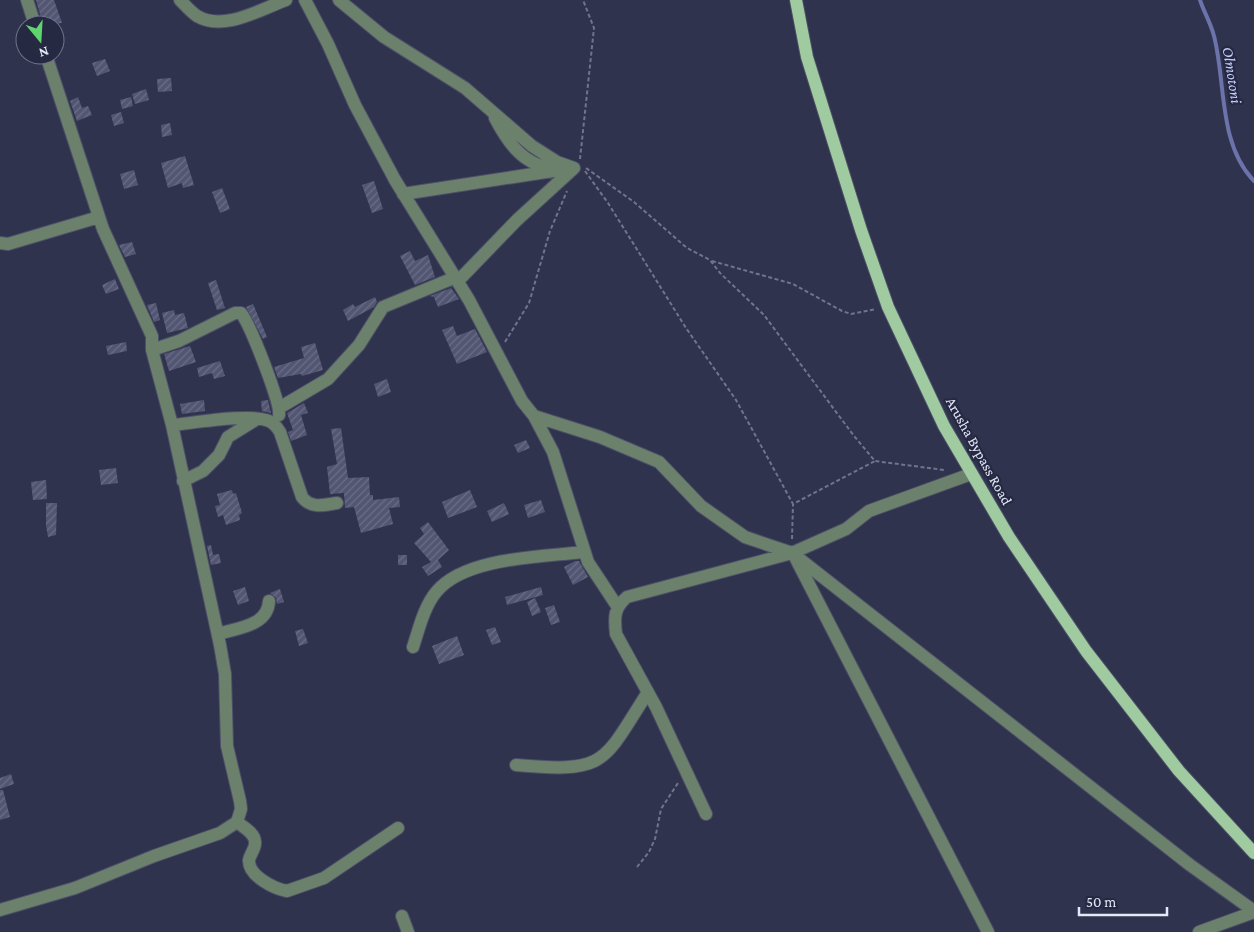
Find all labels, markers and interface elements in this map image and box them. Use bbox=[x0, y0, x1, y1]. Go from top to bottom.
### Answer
north arrow bbox=[15, 15, 65, 65]
text: N bbox=[37, 43, 51, 62]
water label: Olmotoni bbox=[1220, 46, 1245, 105]
street label: Arusha Bypass Road bbox=[942, 394, 1015, 508]
scale bar bbox=[1079, 884, 1166, 916]
text: 50 m bbox=[1086, 894, 1116, 910]

